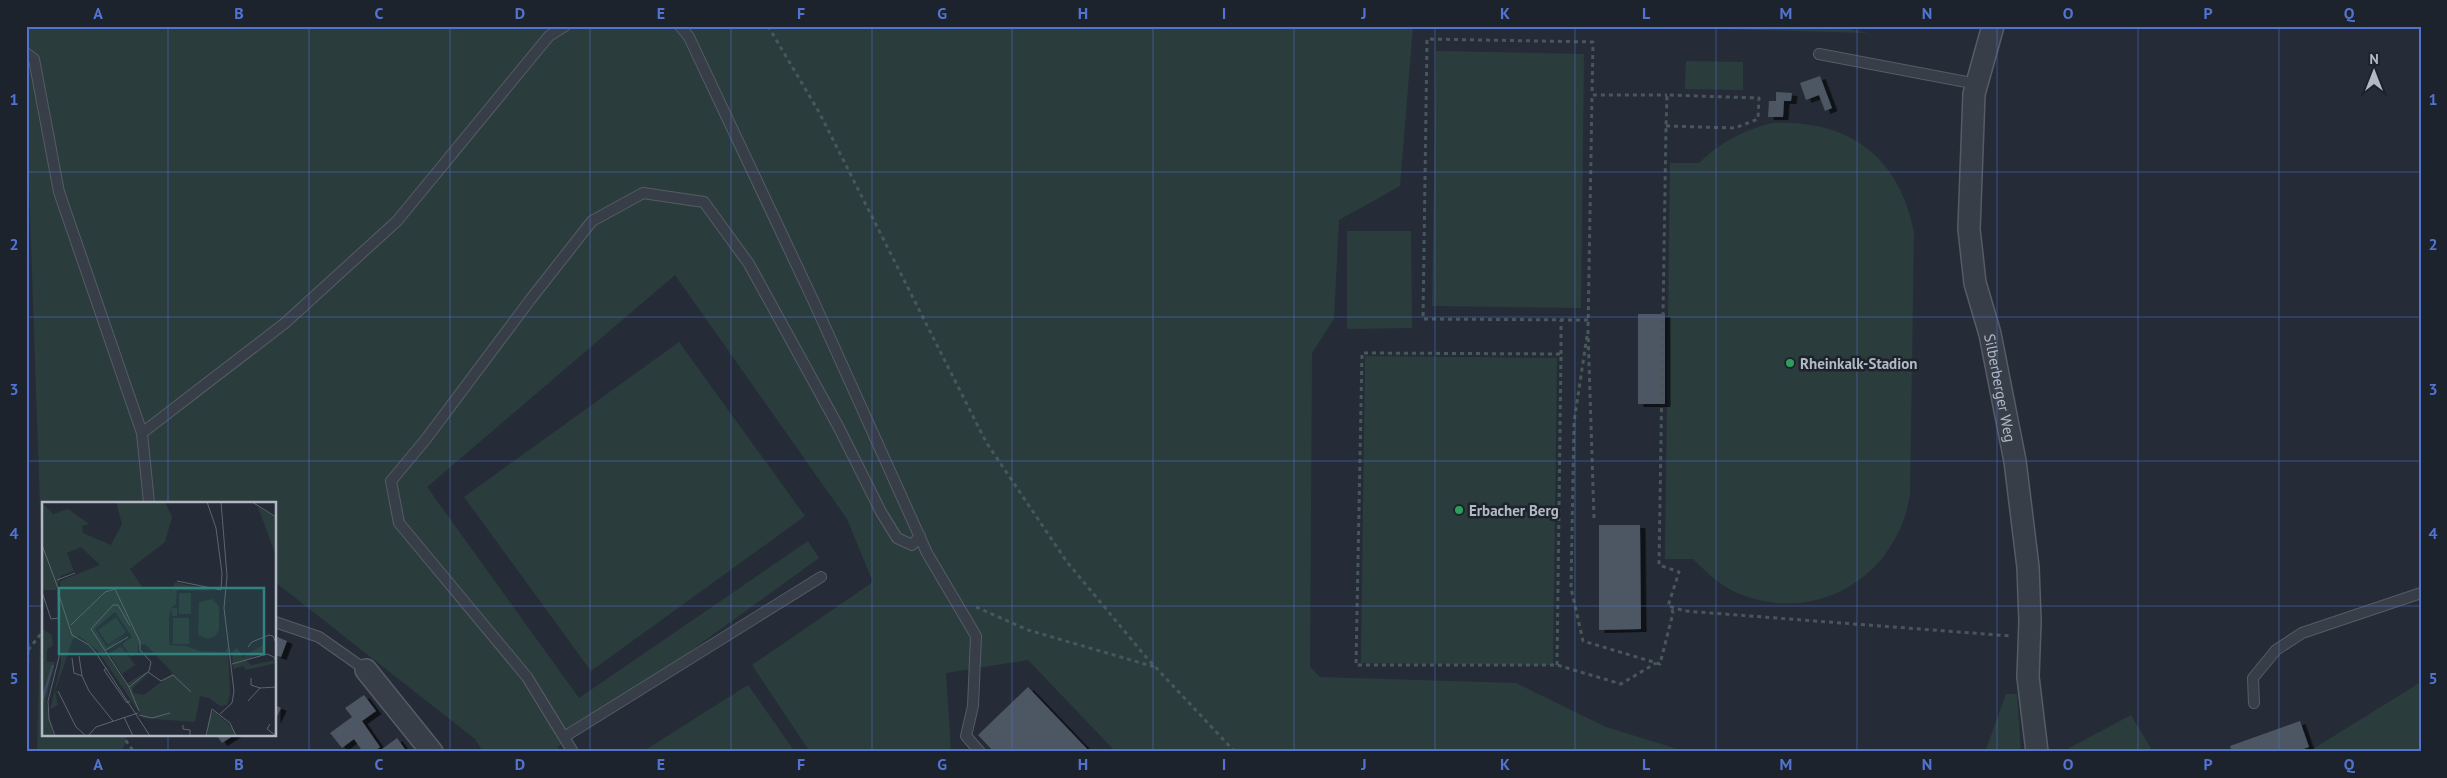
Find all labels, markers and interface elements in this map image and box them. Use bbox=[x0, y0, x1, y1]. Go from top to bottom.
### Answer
text: A bbox=[93, 3, 103, 23]
text: B bbox=[234, 3, 244, 23]
text: C bbox=[375, 3, 384, 23]
text: D bbox=[515, 3, 525, 23]
text: E bbox=[657, 3, 665, 23]
text: F bbox=[797, 3, 805, 23]
text: G bbox=[937, 3, 947, 23]
text: H bbox=[1078, 3, 1088, 23]
text: I bbox=[1222, 3, 1226, 23]
text: J bbox=[1360, 3, 1367, 23]
text: K bbox=[1500, 3, 1510, 23]
text: L bbox=[1642, 3, 1651, 23]
text: M bbox=[1780, 3, 1792, 23]
text: N bbox=[1922, 3, 1932, 23]
text: O bbox=[2063, 3, 2074, 23]
text: P bbox=[2203, 3, 2213, 23]
text: Q bbox=[2344, 3, 2356, 23]
north arrow bbox=[2350, 48, 2400, 98]
text: N bbox=[2369, 50, 2379, 68]
text: 1 bbox=[9, 89, 19, 109]
text: 1 bbox=[2428, 89, 2438, 109]
text: 2 bbox=[9, 234, 19, 254]
text: 2 bbox=[2428, 234, 2438, 254]
street label: Silberberger Weg bbox=[1981, 332, 2021, 444]
place label: Rheinkalk-Stadion bbox=[1800, 354, 1917, 373]
marker: Rheinkalk-Stadion bbox=[1784, 357, 1796, 369]
text: 3 bbox=[9, 379, 19, 399]
text: 3 bbox=[2428, 379, 2438, 399]
place label: Erbacher Berg bbox=[1469, 501, 1559, 520]
inset map bbox=[42, 502, 276, 736]
marker: Erbacher Berg bbox=[1453, 504, 1465, 516]
text: 4 bbox=[9, 523, 19, 543]
text: 4 bbox=[2428, 523, 2438, 543]
text: 5 bbox=[9, 668, 19, 688]
text: 5 bbox=[2428, 668, 2438, 688]
text: A bbox=[93, 754, 103, 774]
text: B bbox=[234, 754, 244, 774]
text: C bbox=[375, 754, 384, 774]
text: D bbox=[515, 754, 525, 774]
text: E bbox=[657, 754, 665, 774]
text: F bbox=[797, 754, 805, 774]
text: G bbox=[937, 754, 947, 774]
text: H bbox=[1078, 754, 1088, 774]
text: I bbox=[1222, 754, 1226, 774]
text: J bbox=[1360, 754, 1367, 774]
text: K bbox=[1500, 754, 1510, 774]
text: L bbox=[1642, 754, 1651, 774]
text: M bbox=[1780, 754, 1792, 774]
text: N bbox=[1922, 754, 1932, 774]
text: O bbox=[2063, 754, 2074, 774]
text: P bbox=[2203, 754, 2213, 774]
text: Q bbox=[2344, 754, 2356, 774]

